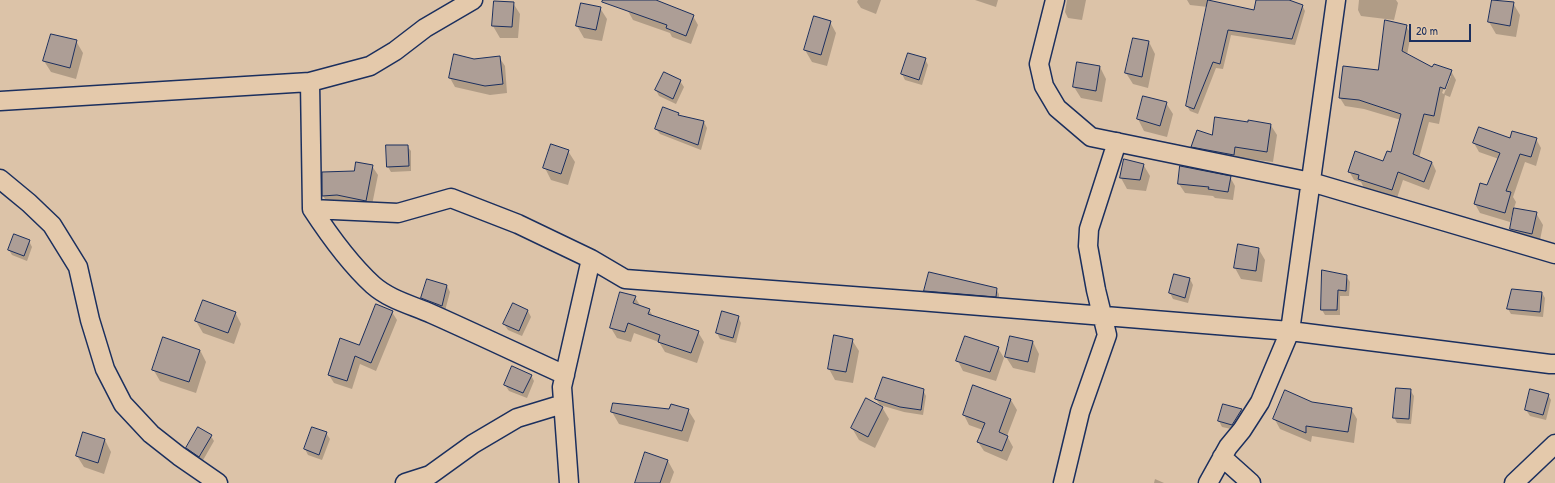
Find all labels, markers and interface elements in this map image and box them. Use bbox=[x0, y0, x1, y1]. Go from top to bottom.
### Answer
scale bar bbox=[1411, 16, 1473, 42]
text: 20 m bbox=[1416, 22, 1438, 39]

